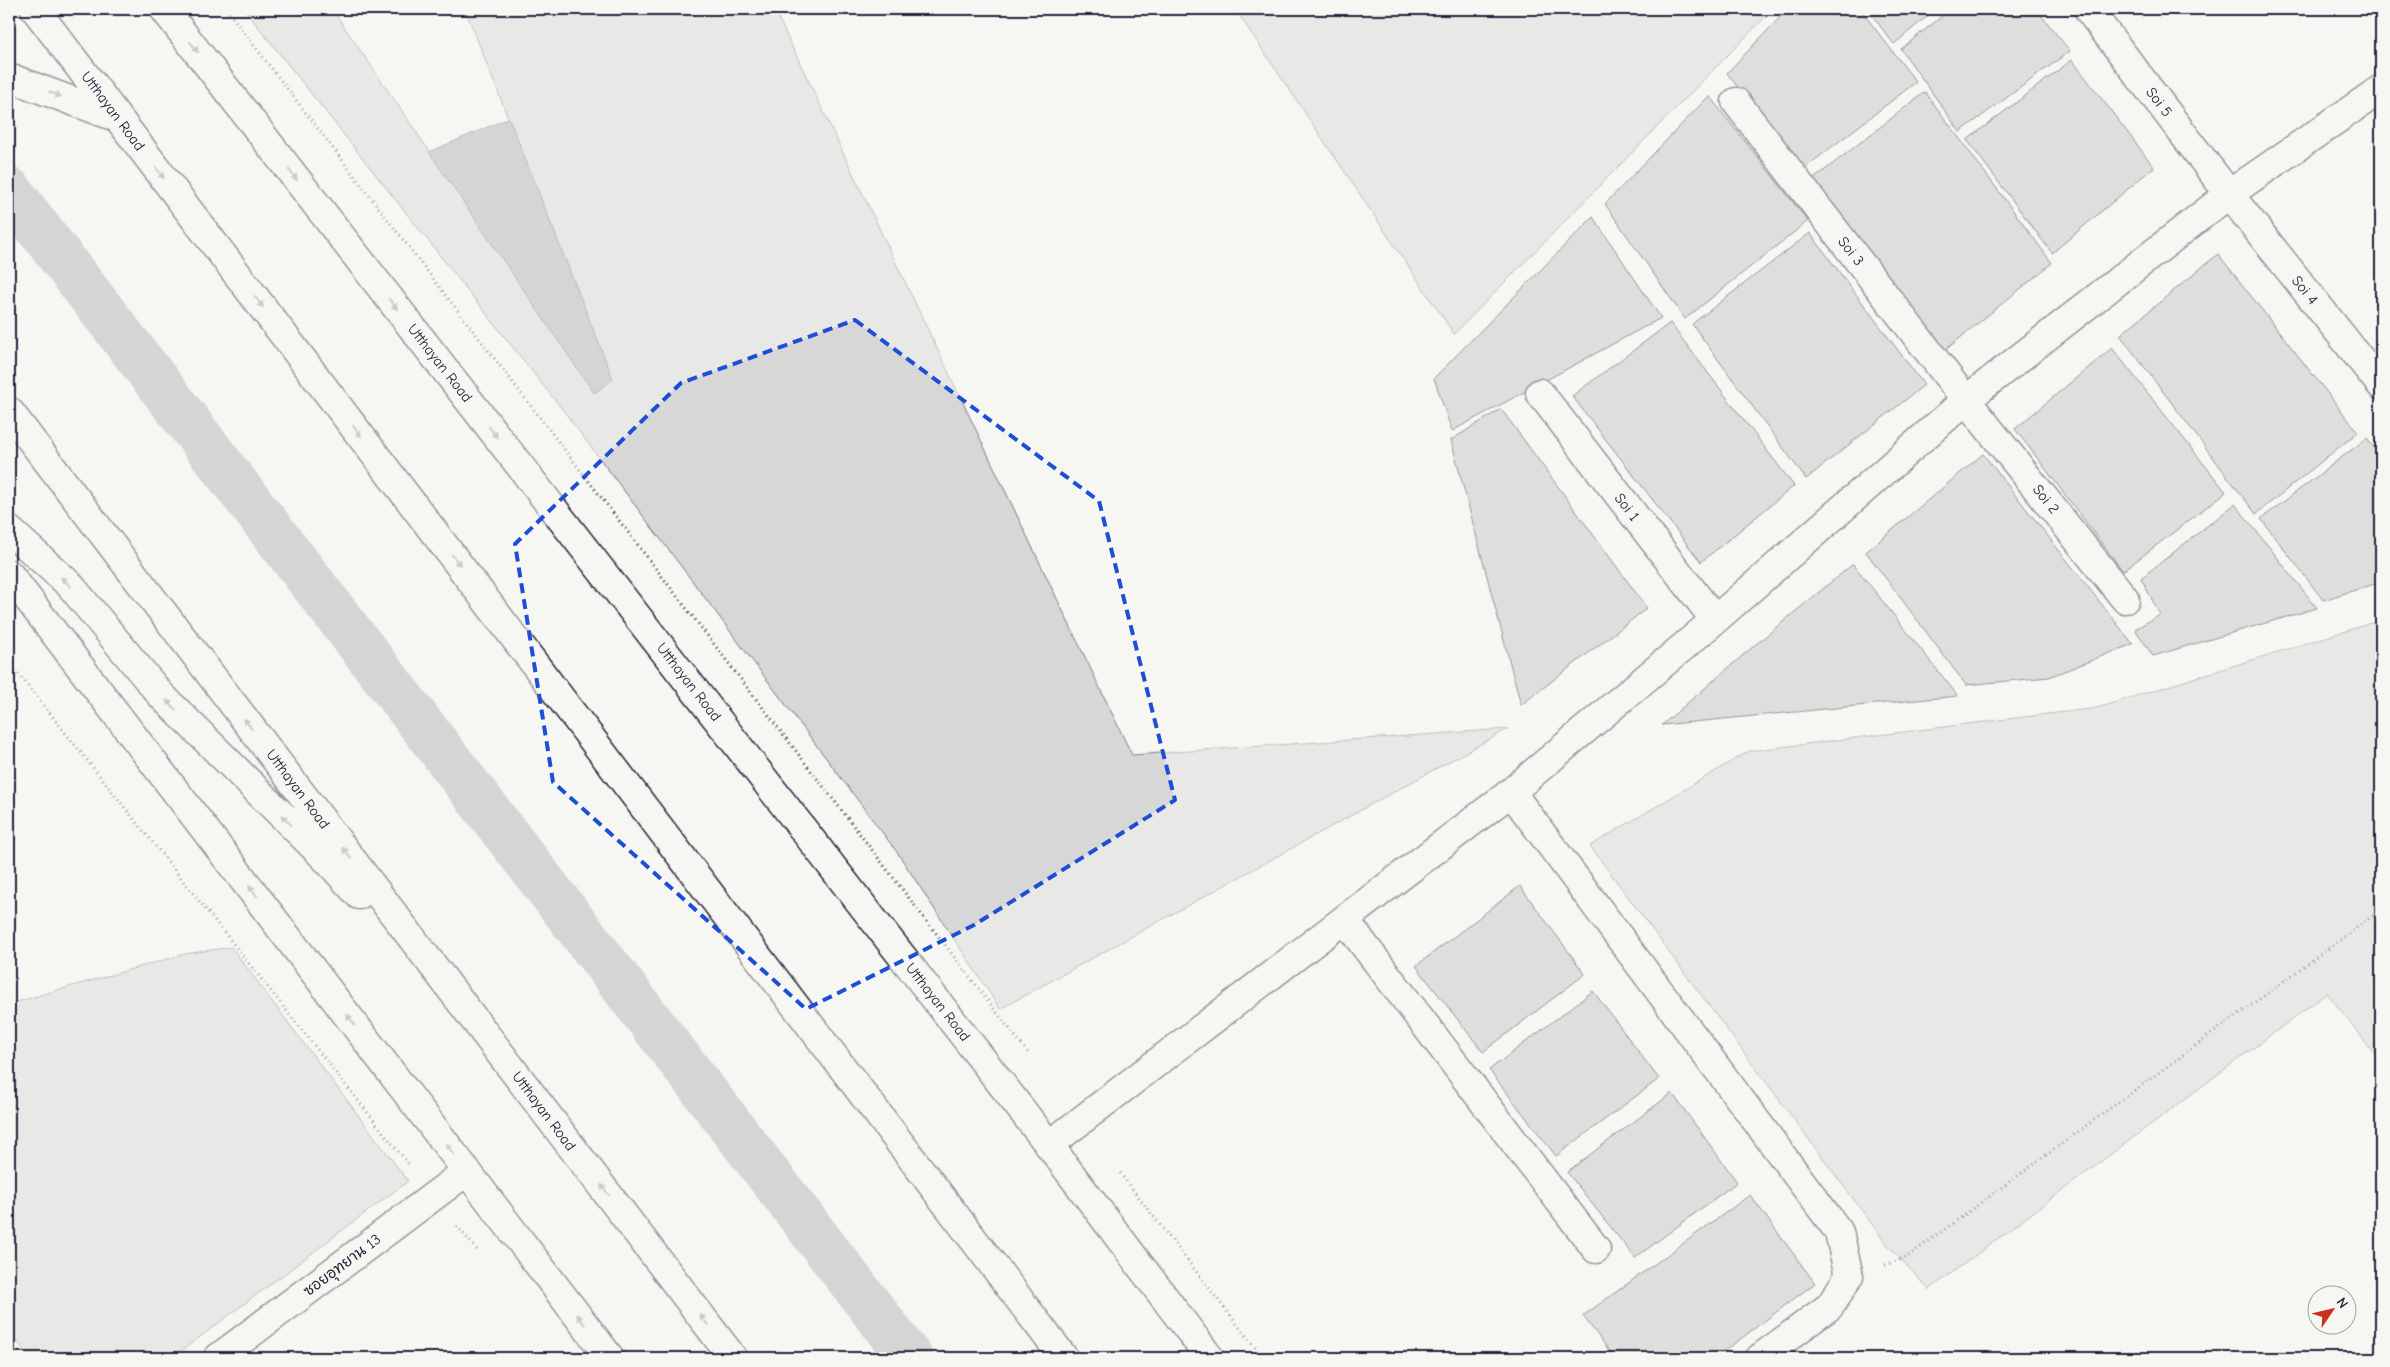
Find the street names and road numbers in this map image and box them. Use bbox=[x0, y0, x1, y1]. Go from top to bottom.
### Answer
street label: Utthayan Road bbox=[77, 68, 149, 154]
street label: Soi 5 bbox=[2142, 83, 2176, 121]
street label: Soi 3 bbox=[1834, 233, 1868, 269]
street label: Soi 4 bbox=[2288, 272, 2322, 308]
street label: Utthayan Road bbox=[404, 320, 476, 406]
street label: Soi 2 bbox=[2029, 481, 2063, 517]
street label: Soi 1 bbox=[1610, 489, 1644, 525]
street label: Utthayan Road bbox=[653, 639, 725, 725]
street label: Utthayan Road bbox=[262, 746, 334, 832]
street label: Utthayan Road bbox=[902, 959, 974, 1045]
street label: Utthayan Road bbox=[508, 1068, 580, 1154]
street label: ซอยอุทยาน 13 bbox=[300, 1230, 385, 1301]

